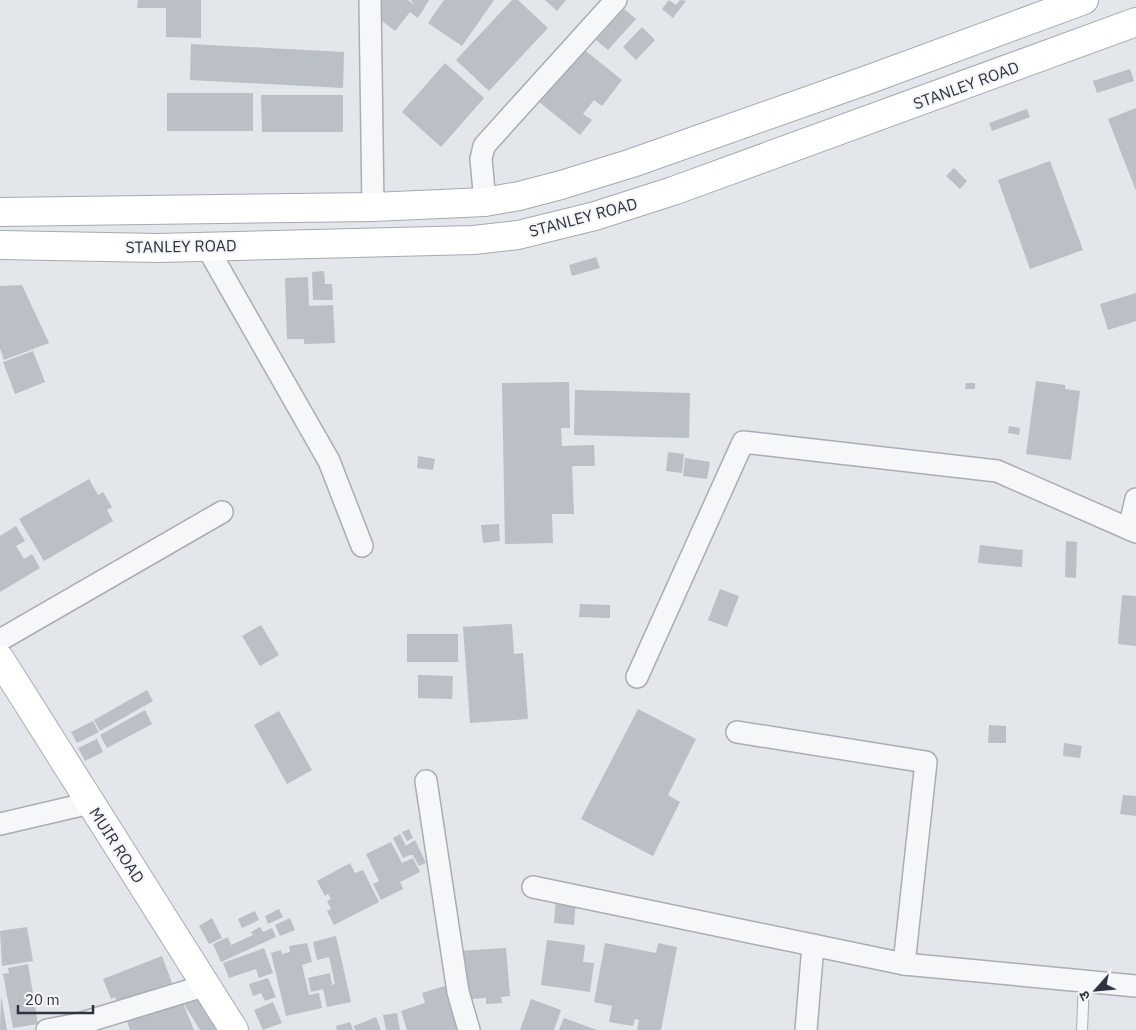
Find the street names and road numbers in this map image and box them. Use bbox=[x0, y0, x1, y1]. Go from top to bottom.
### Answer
street label: STANLEY ROAD bbox=[910, 57, 1022, 113]
street label: STANLEY ROAD bbox=[527, 193, 639, 241]
street label: STANLEY ROAD bbox=[125, 235, 237, 257]
street label: MUIR ROAD bbox=[85, 803, 149, 887]

